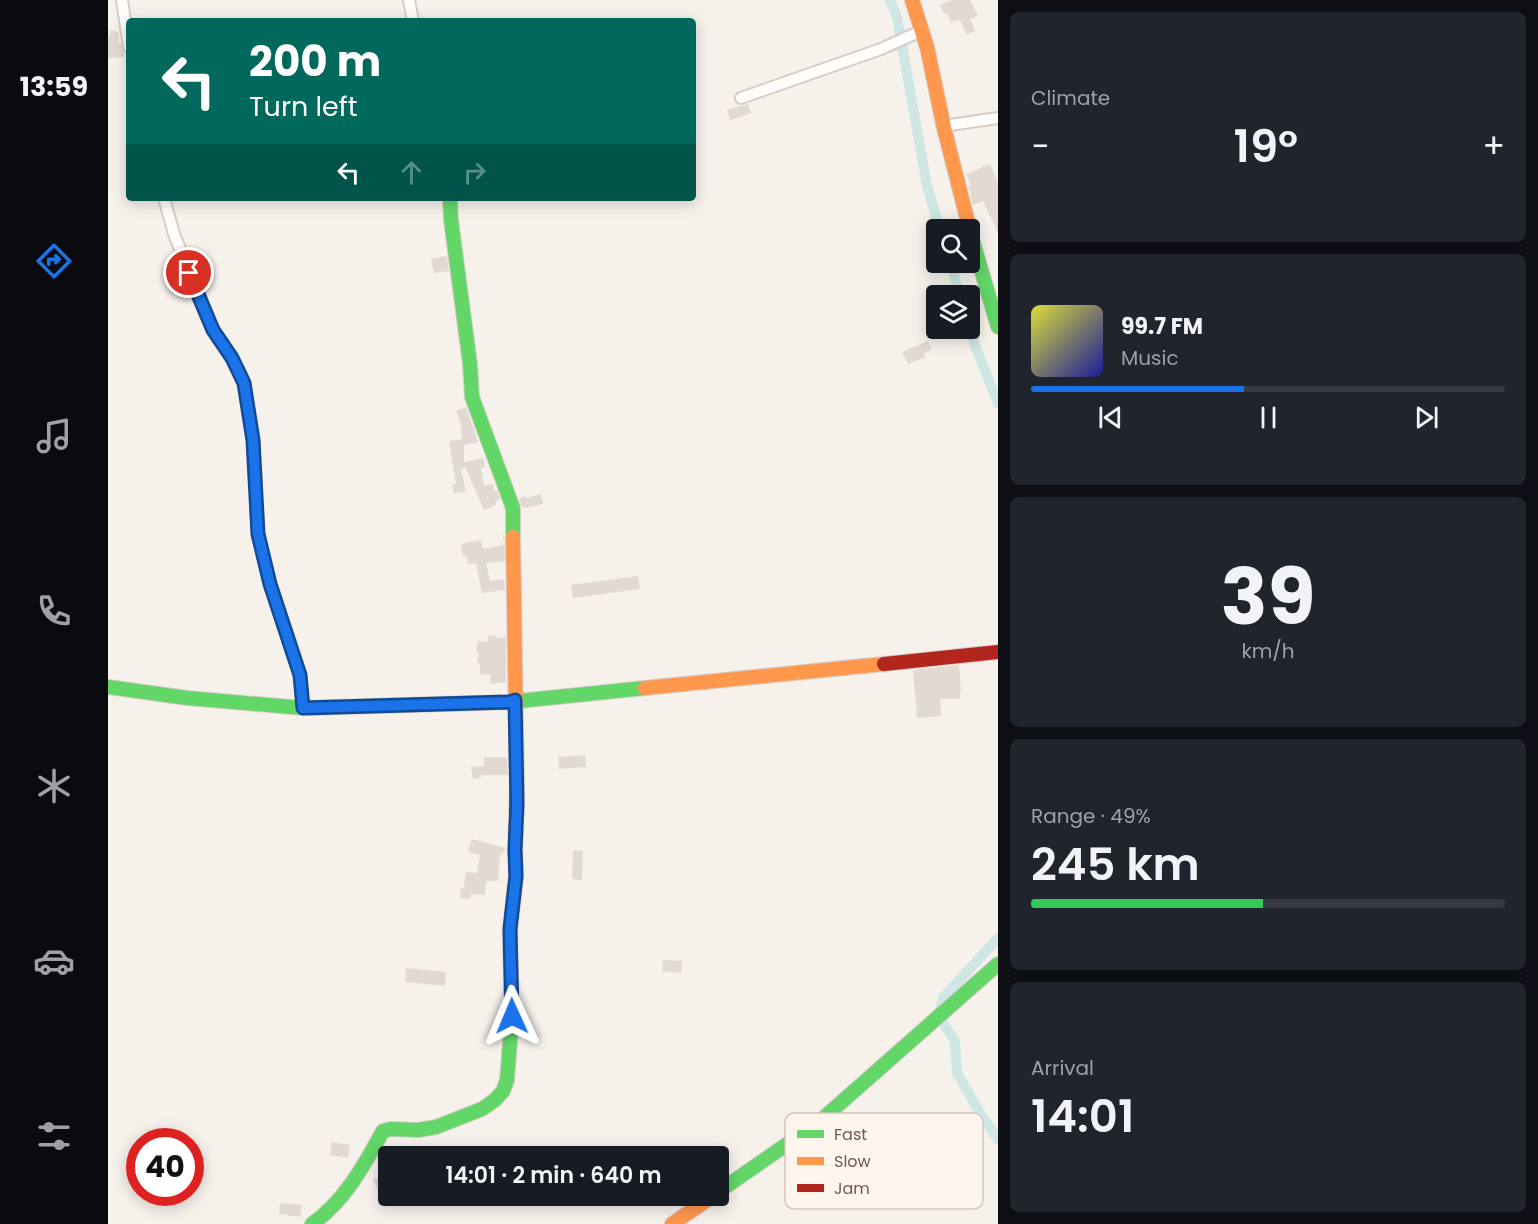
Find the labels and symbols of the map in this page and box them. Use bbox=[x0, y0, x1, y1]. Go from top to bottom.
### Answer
pin bbox=[163, 247, 214, 298]
position arrow bbox=[480, 984, 544, 1048]
legend bbox=[785, 1113, 983, 1209]
text: Fast bbox=[834, 1123, 867, 1146]
speed limit sign: 40 bbox=[126, 1128, 204, 1206]
text: Slow bbox=[834, 1150, 871, 1173]
text: Jam bbox=[834, 1177, 870, 1200]

